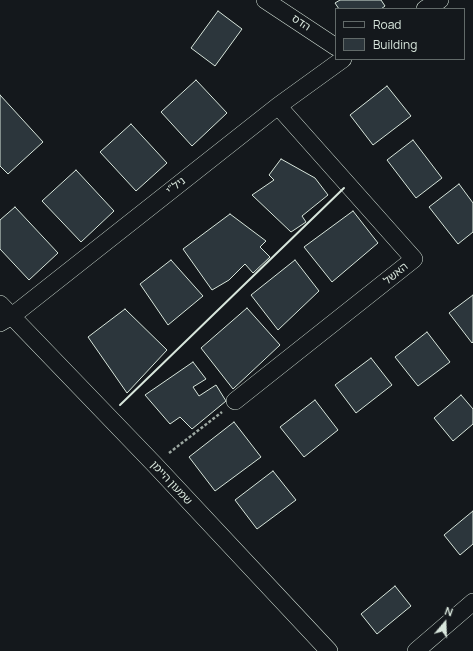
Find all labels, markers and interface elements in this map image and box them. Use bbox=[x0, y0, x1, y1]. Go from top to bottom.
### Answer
legend bbox=[335, 8, 465, 60]
street label: הדס bbox=[289, 12, 313, 34]
text: Road bbox=[373, 16, 401, 33]
text: Building bbox=[373, 36, 417, 53]
street label: ניל"י bbox=[164, 174, 188, 198]
street label: האשל bbox=[381, 260, 411, 288]
street label: שמעון היימן bbox=[147, 458, 195, 508]
north arrow bbox=[425, 603, 465, 643]
text: N bbox=[443, 603, 455, 620]

